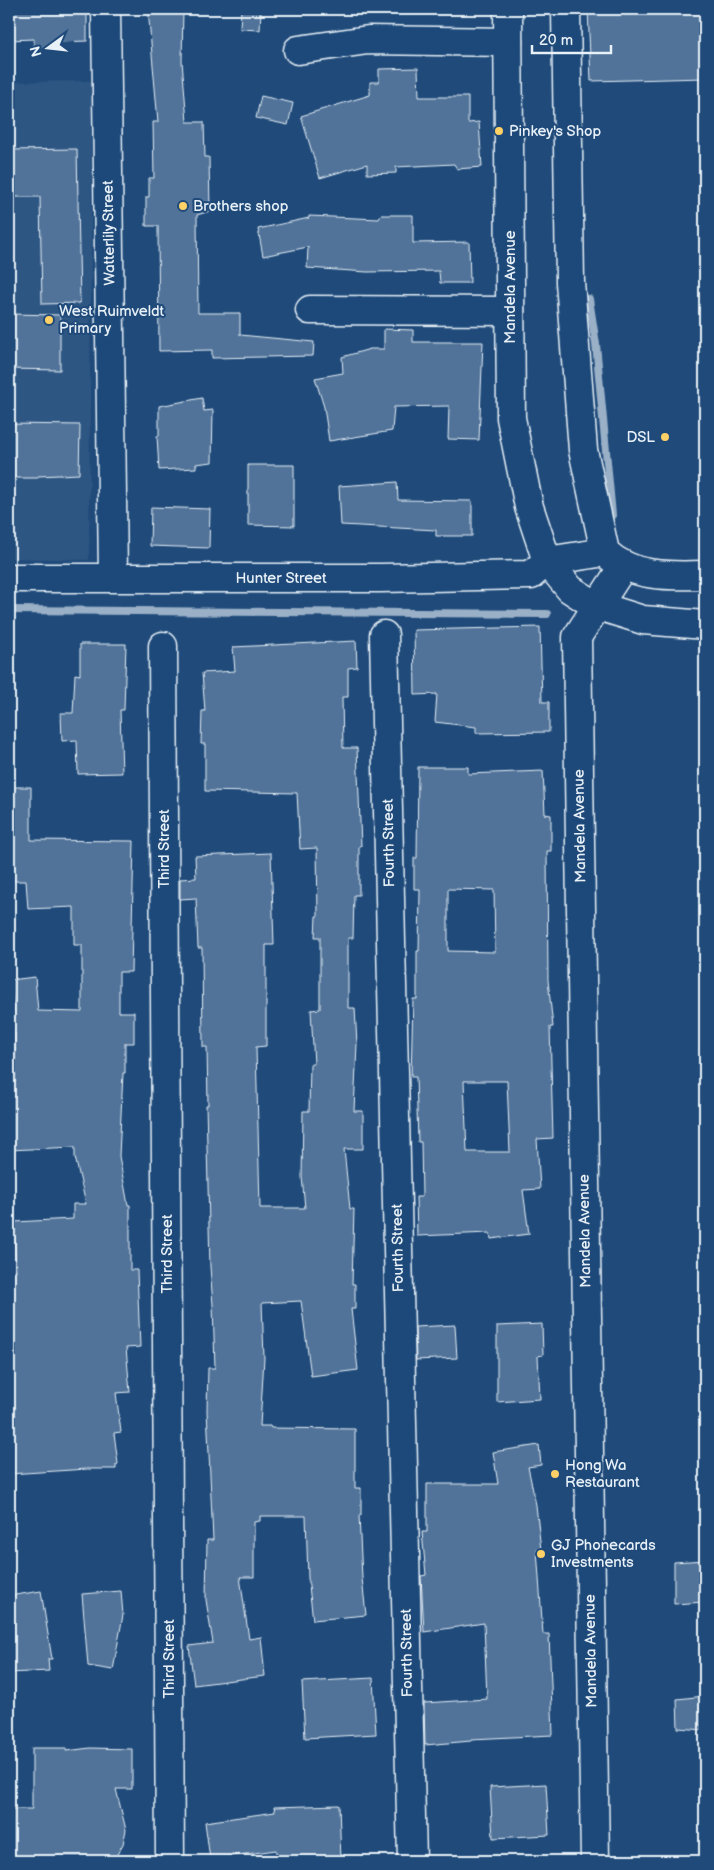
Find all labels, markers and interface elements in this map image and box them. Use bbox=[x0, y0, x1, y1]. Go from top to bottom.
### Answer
north arrow bbox=[22, 22, 72, 72]
scale bar bbox=[532, 22, 610, 54]
text: 20 m bbox=[539, 31, 573, 50]
text: N bbox=[26, 44, 45, 59]
place label: Pinkey's Shop bbox=[509, 122, 601, 141]
marker: Pinkey's Shop bbox=[493, 125, 505, 137]
street label: Watterlily Street bbox=[99, 180, 119, 286]
place label: Brothers shop bbox=[193, 197, 289, 216]
marker: Brothers shop bbox=[177, 200, 189, 212]
street label: Mandela Avenue bbox=[501, 230, 520, 344]
place label: West Ruimveldt Primary bbox=[59, 302, 165, 338]
marker: West Ruimveldt Primary bbox=[43, 314, 55, 326]
place label: DSL bbox=[626, 428, 655, 447]
marker: DSL bbox=[659, 431, 671, 443]
street label: Hunter Street bbox=[235, 569, 327, 588]
street label: Mandela Avenue bbox=[570, 769, 590, 883]
street label: Fourth Street bbox=[379, 798, 399, 887]
street label: Third Street bbox=[155, 809, 174, 889]
street label: Mandela Avenue bbox=[575, 1174, 595, 1288]
street label: Fourth Street bbox=[388, 1203, 408, 1292]
street label: Third Street bbox=[158, 1214, 177, 1294]
place label: Hong Wa Restaurant bbox=[565, 1456, 640, 1492]
marker: Hong Wa Restaurant bbox=[549, 1468, 561, 1480]
place label: GJ Phonecards Investments bbox=[551, 1536, 656, 1572]
marker: GJ Phonecards Investments bbox=[535, 1548, 547, 1560]
street label: Mandela Avenue bbox=[581, 1594, 601, 1708]
street label: Fourth Street bbox=[397, 1608, 417, 1697]
street label: Third Street bbox=[160, 1619, 179, 1699]

